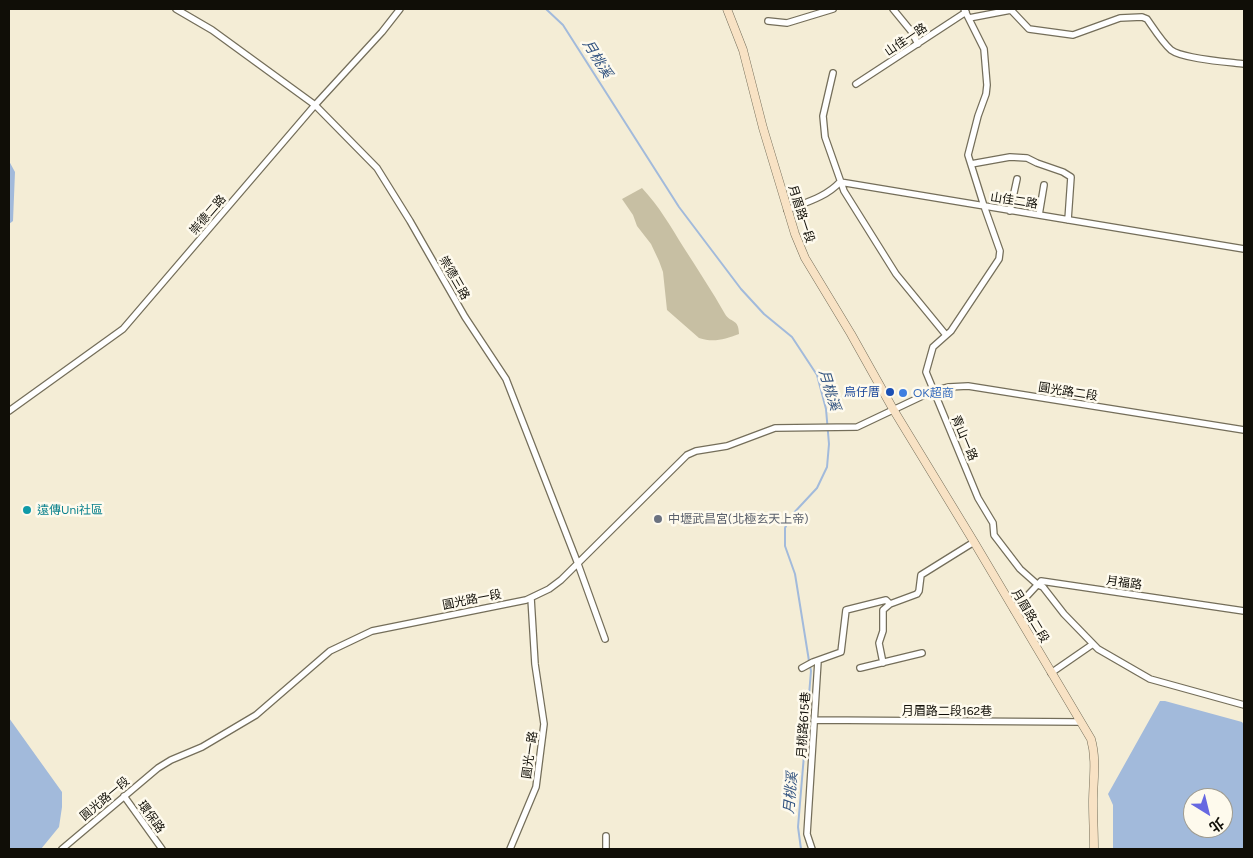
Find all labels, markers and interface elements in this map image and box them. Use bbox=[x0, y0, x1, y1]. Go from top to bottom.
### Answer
street label: 山佳一路 bbox=[882, 21, 930, 59]
water label: 月桃溪 bbox=[579, 37, 615, 81]
street label: 月眉路一段 bbox=[785, 183, 817, 245]
street label: 山佳二路 bbox=[989, 190, 1039, 212]
street label: 崇德二路 bbox=[187, 192, 229, 238]
street label: 崇德三路 bbox=[436, 254, 472, 302]
water label: 月桃溪 bbox=[815, 367, 843, 413]
street label: 圓光路二段 bbox=[1037, 380, 1099, 404]
place label: 烏仔厝 bbox=[844, 385, 880, 399]
marker: 烏仔厝 bbox=[884, 386, 896, 398]
place label: OK超商 bbox=[913, 386, 954, 400]
marker: OK超商 bbox=[897, 387, 909, 399]
street label: 青山一路 bbox=[948, 413, 980, 463]
place label: 遠傳Uni社區 bbox=[37, 503, 103, 517]
marker: 遠傳Uni社區 bbox=[21, 504, 33, 516]
place label: 中壢武昌宮(北極玄天上帝) bbox=[668, 512, 808, 526]
marker: 中壢武昌宮(北極玄天上帝) bbox=[652, 513, 664, 525]
street label: 月福路 bbox=[1105, 573, 1143, 593]
street label: 圓光路一段 bbox=[441, 587, 503, 613]
street label: 月眉路二段 bbox=[1008, 587, 1052, 645]
street label: 月桃路615巷 bbox=[794, 691, 814, 759]
street label: 月眉路二段162巷 bbox=[902, 704, 992, 718]
street label: 圓光一路 bbox=[520, 730, 540, 780]
water label: 月桃溪 bbox=[781, 771, 801, 815]
street label: 圓光路一段 bbox=[77, 774, 133, 824]
north arrow bbox=[1183, 788, 1233, 838]
street label: 環保路 bbox=[135, 798, 167, 836]
text: 北 bbox=[1206, 814, 1227, 836]

